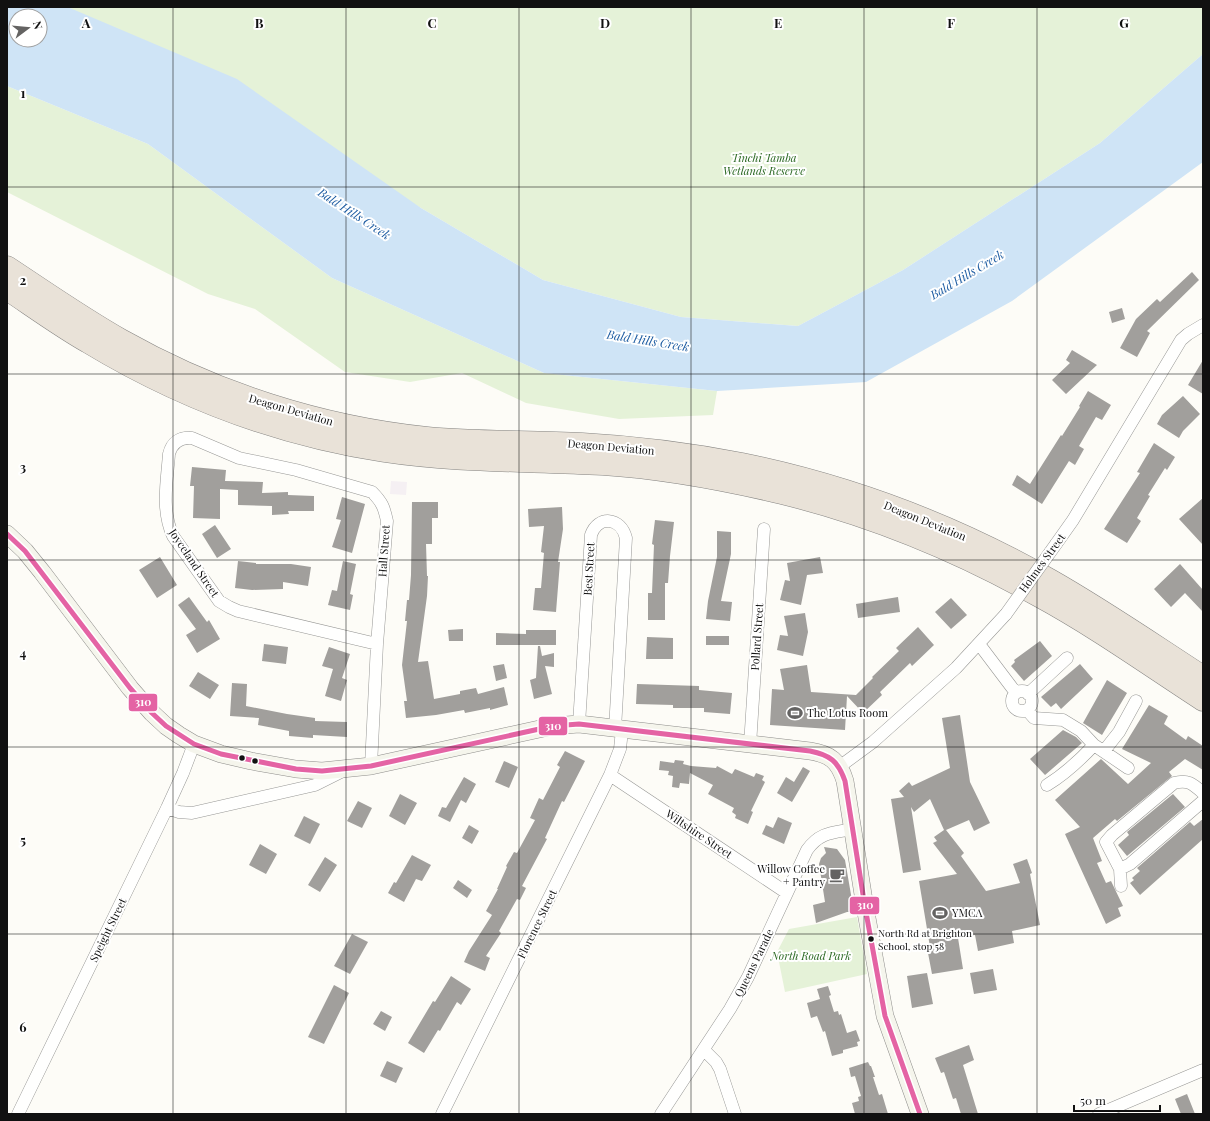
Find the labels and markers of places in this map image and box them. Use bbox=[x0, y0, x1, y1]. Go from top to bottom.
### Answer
sports icon: The Lotus Room bbox=[786, 704, 804, 722]
place label: The Lotus Room bbox=[807, 705, 888, 720]
unlabelled marker bbox=[237, 753, 247, 763]
unlabelled marker bbox=[250, 756, 260, 766]
place label: Willow Coffee + Pantry bbox=[756, 861, 825, 889]
cafe icon: Willow Coffee + Pantry bbox=[828, 866, 846, 884]
sports icon: YMCA bbox=[931, 904, 949, 922]
place label: YMCA bbox=[951, 905, 983, 920]
place label: North Rd at Brighton School, stop 58 bbox=[878, 926, 972, 953]
marker: North Rd at Brighton School, stop 58 bbox=[866, 934, 876, 944]

